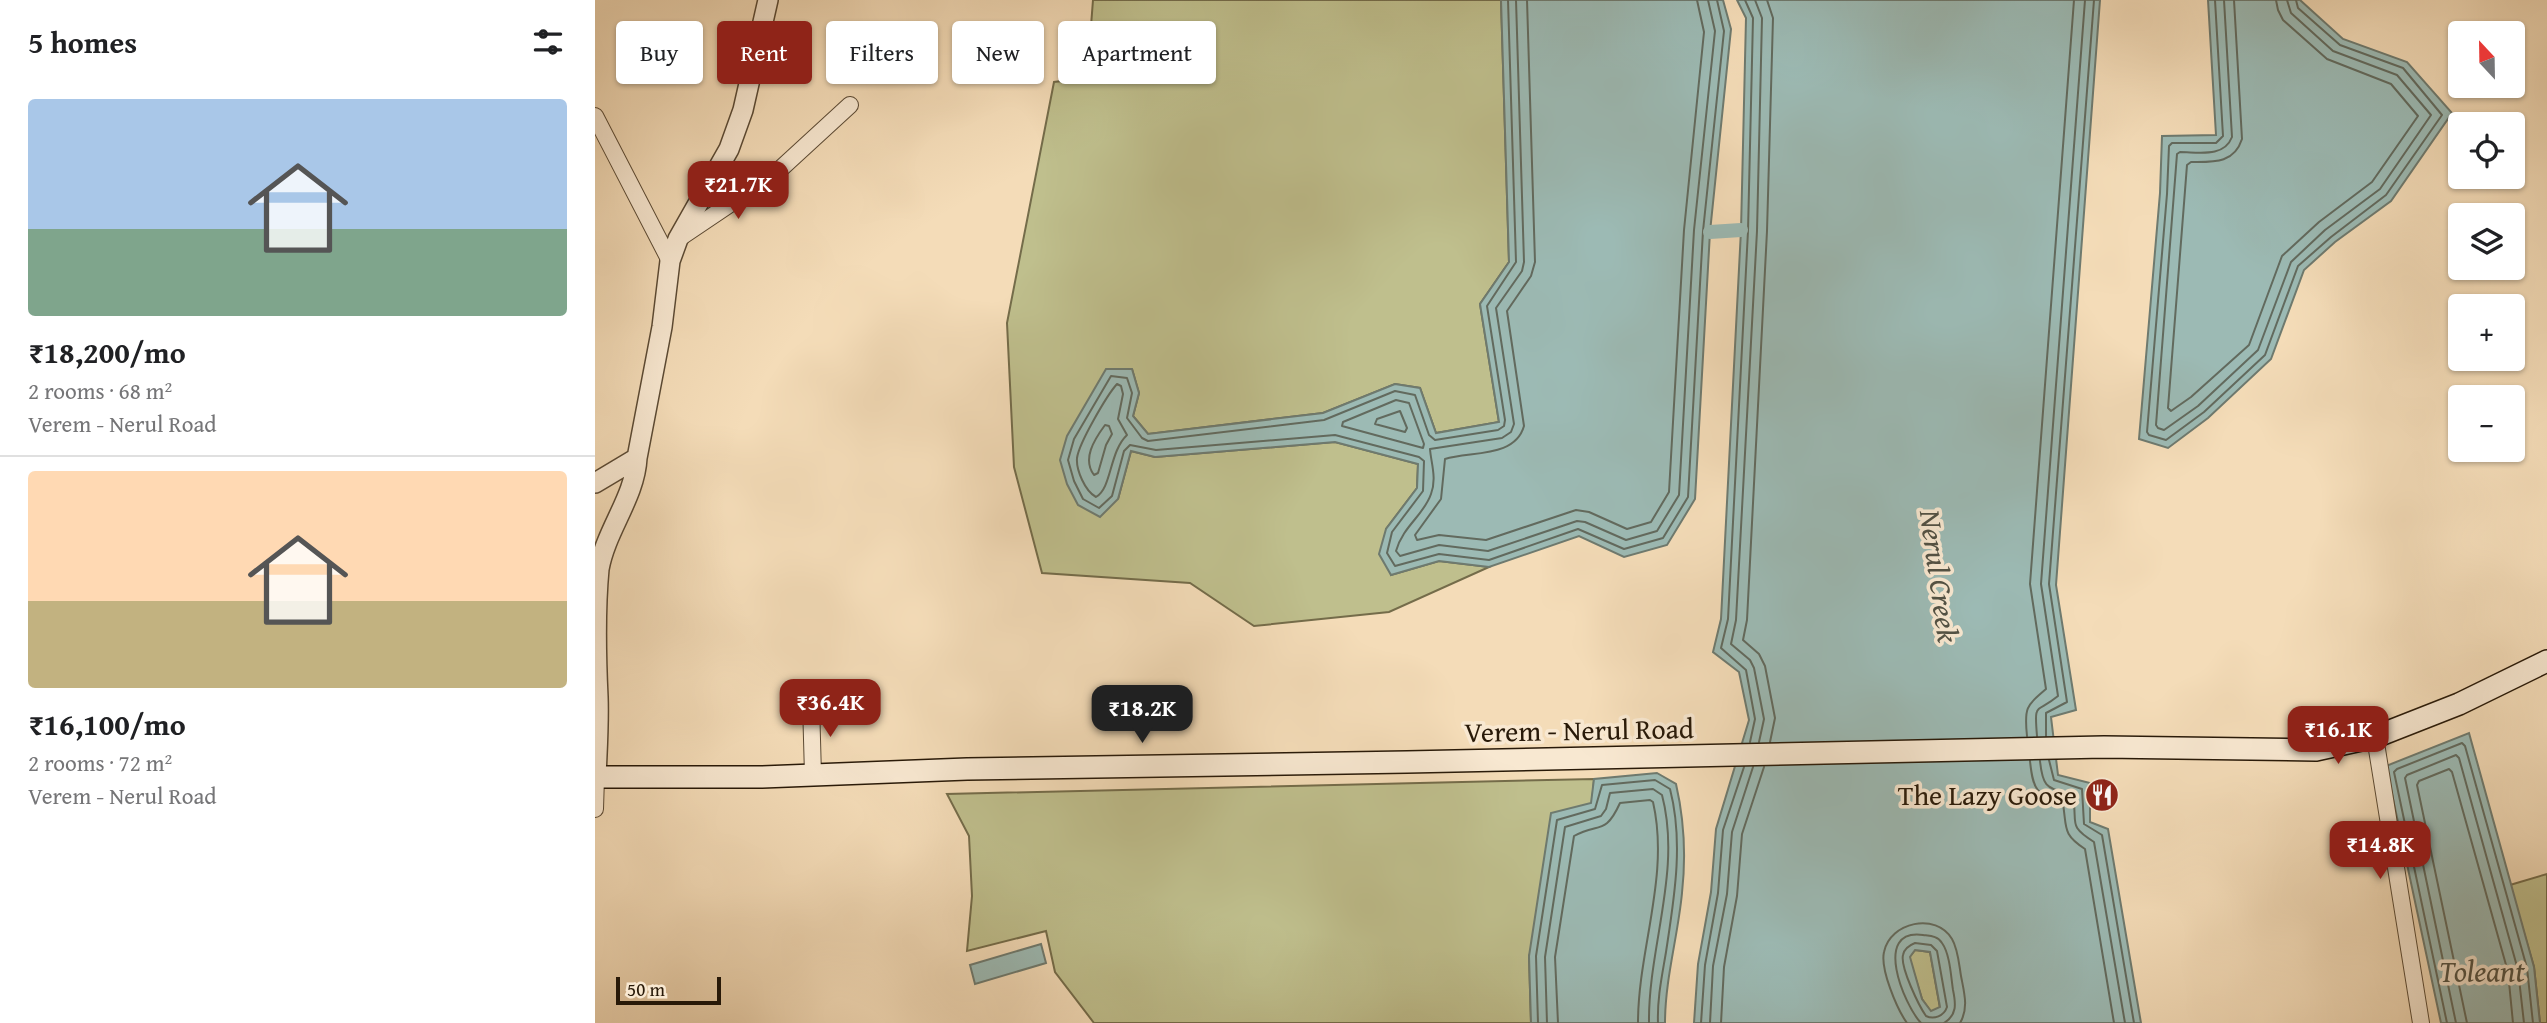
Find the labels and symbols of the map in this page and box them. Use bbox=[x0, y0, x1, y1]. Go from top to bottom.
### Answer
north arrow bbox=[2448, 21, 2525, 98]
pin: ₹21.7K bbox=[681, 162, 795, 221]
water label: Nerul Creek bbox=[1909, 506, 1971, 645]
pin: ₹36.4K bbox=[773, 680, 887, 739]
pin: ₹18.2K bbox=[1085, 686, 1199, 745]
pin: ₹16.1K bbox=[2281, 706, 2395, 766]
street label: Verem - Nerul Road bbox=[1464, 707, 1694, 752]
place label: The Lazy Goose bbox=[1898, 774, 2077, 815]
restaurant icon: The Lazy Goose bbox=[2083, 776, 2121, 814]
pin: ₹14.8K bbox=[2323, 822, 2437, 881]
water label: Toleant bbox=[2439, 949, 2525, 993]
scale bar bbox=[616, 974, 721, 1006]

